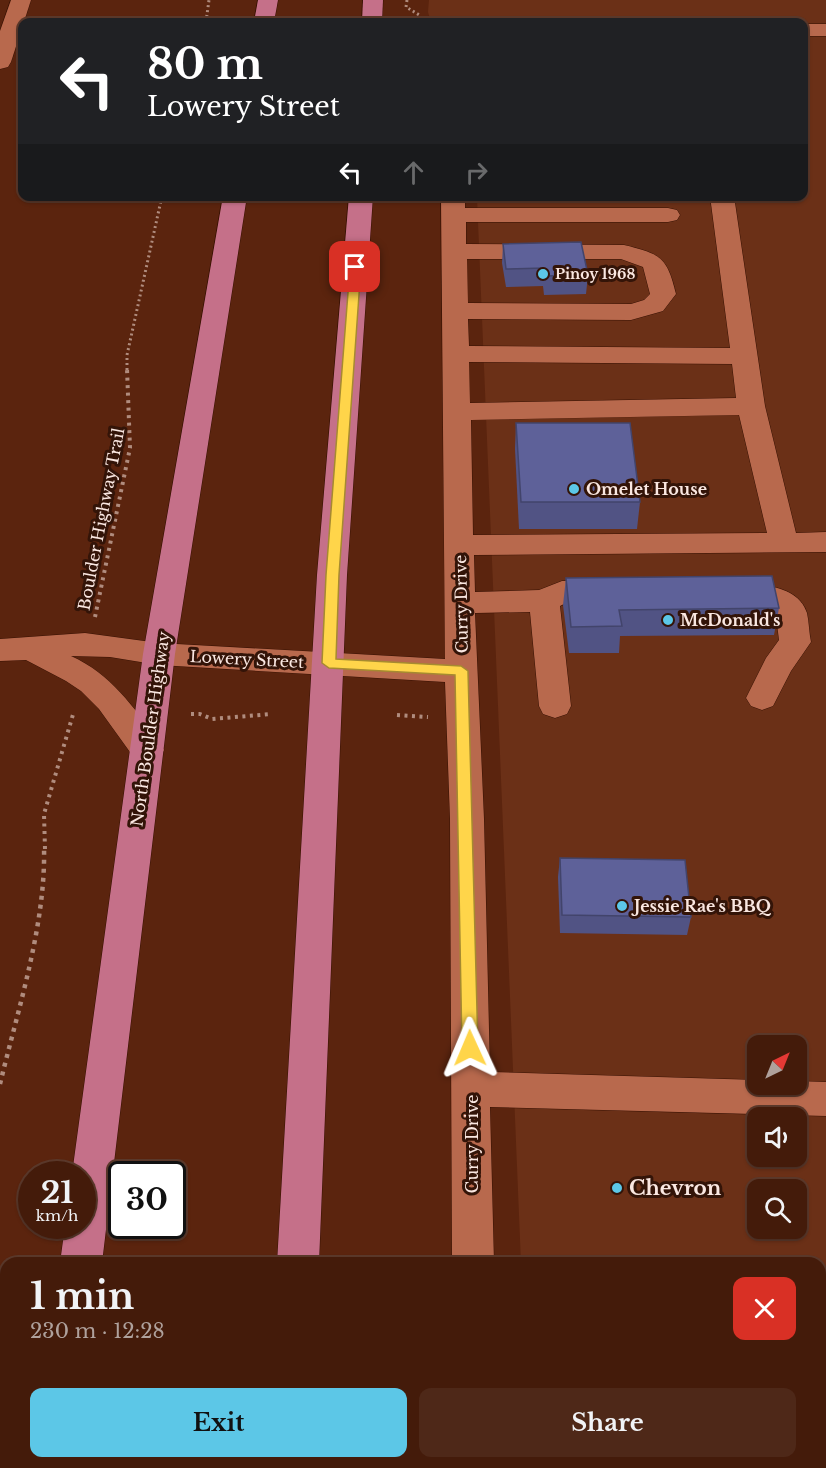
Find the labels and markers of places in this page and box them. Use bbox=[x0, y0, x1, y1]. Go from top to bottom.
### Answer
pin bbox=[329, 241, 380, 292]
place label: Pinoy 1968 bbox=[555, 265, 635, 283]
marker: Pinoy 1968 bbox=[536, 267, 550, 281]
place label: Omelet House bbox=[586, 479, 707, 499]
marker: Omelet House bbox=[567, 482, 581, 496]
place label: McDonald's bbox=[680, 610, 781, 630]
marker: McDonald's bbox=[661, 613, 675, 627]
place label: Jessie Rae's BBQ bbox=[631, 896, 772, 916]
marker: Jessie Rae's BBQ bbox=[615, 899, 629, 913]
place label: Chevron bbox=[629, 1176, 722, 1200]
marker: Chevron bbox=[610, 1181, 624, 1195]

